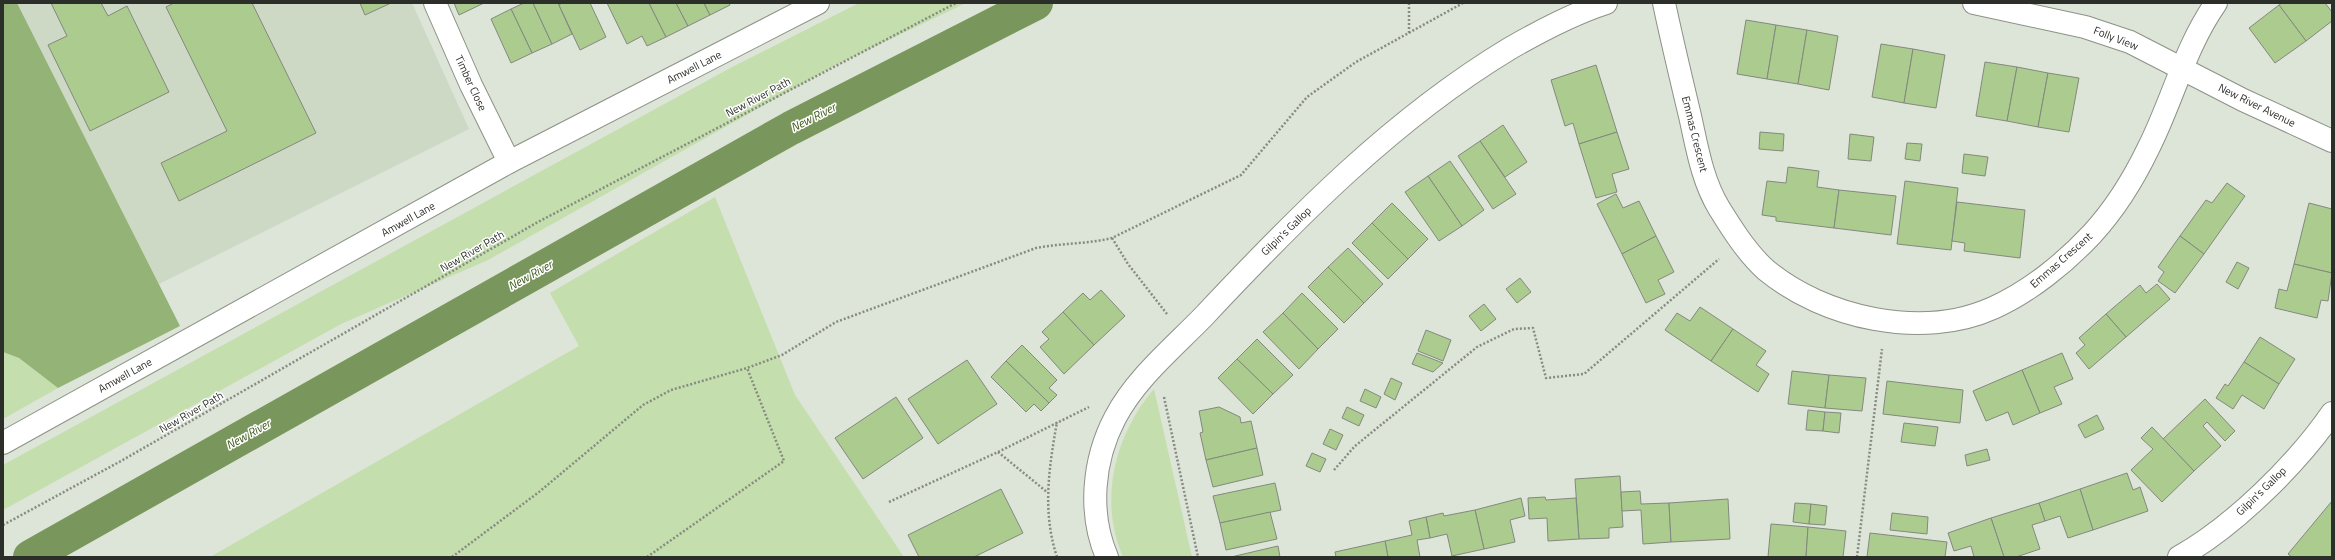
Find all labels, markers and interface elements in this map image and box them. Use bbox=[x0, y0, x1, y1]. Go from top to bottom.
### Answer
street label: Folly View bbox=[2091, 22, 2141, 54]
street label: Amwell Lane bbox=[664, 46, 724, 88]
street label: Timber Close bbox=[451, 52, 491, 114]
street label: New River Path bbox=[723, 73, 793, 121]
street label: New River Avenue bbox=[2216, 79, 2299, 131]
street label: Emmas Crescent bbox=[1678, 94, 1712, 174]
water label: New River bbox=[787, 97, 841, 136]
street label: Amwell Lane bbox=[378, 197, 438, 240]
street label: Gilpin's Gallop bbox=[1257, 203, 1315, 259]
street label: New River Path bbox=[437, 226, 507, 276]
street label: Emmas Crescent bbox=[2026, 228, 2096, 292]
water label: New River bbox=[504, 254, 558, 295]
street label: Amwell Lane bbox=[95, 353, 155, 396]
street label: New River Path bbox=[156, 387, 226, 437]
water label: New River bbox=[222, 413, 276, 454]
street label: Gilpin's Gallop bbox=[2232, 463, 2290, 519]

